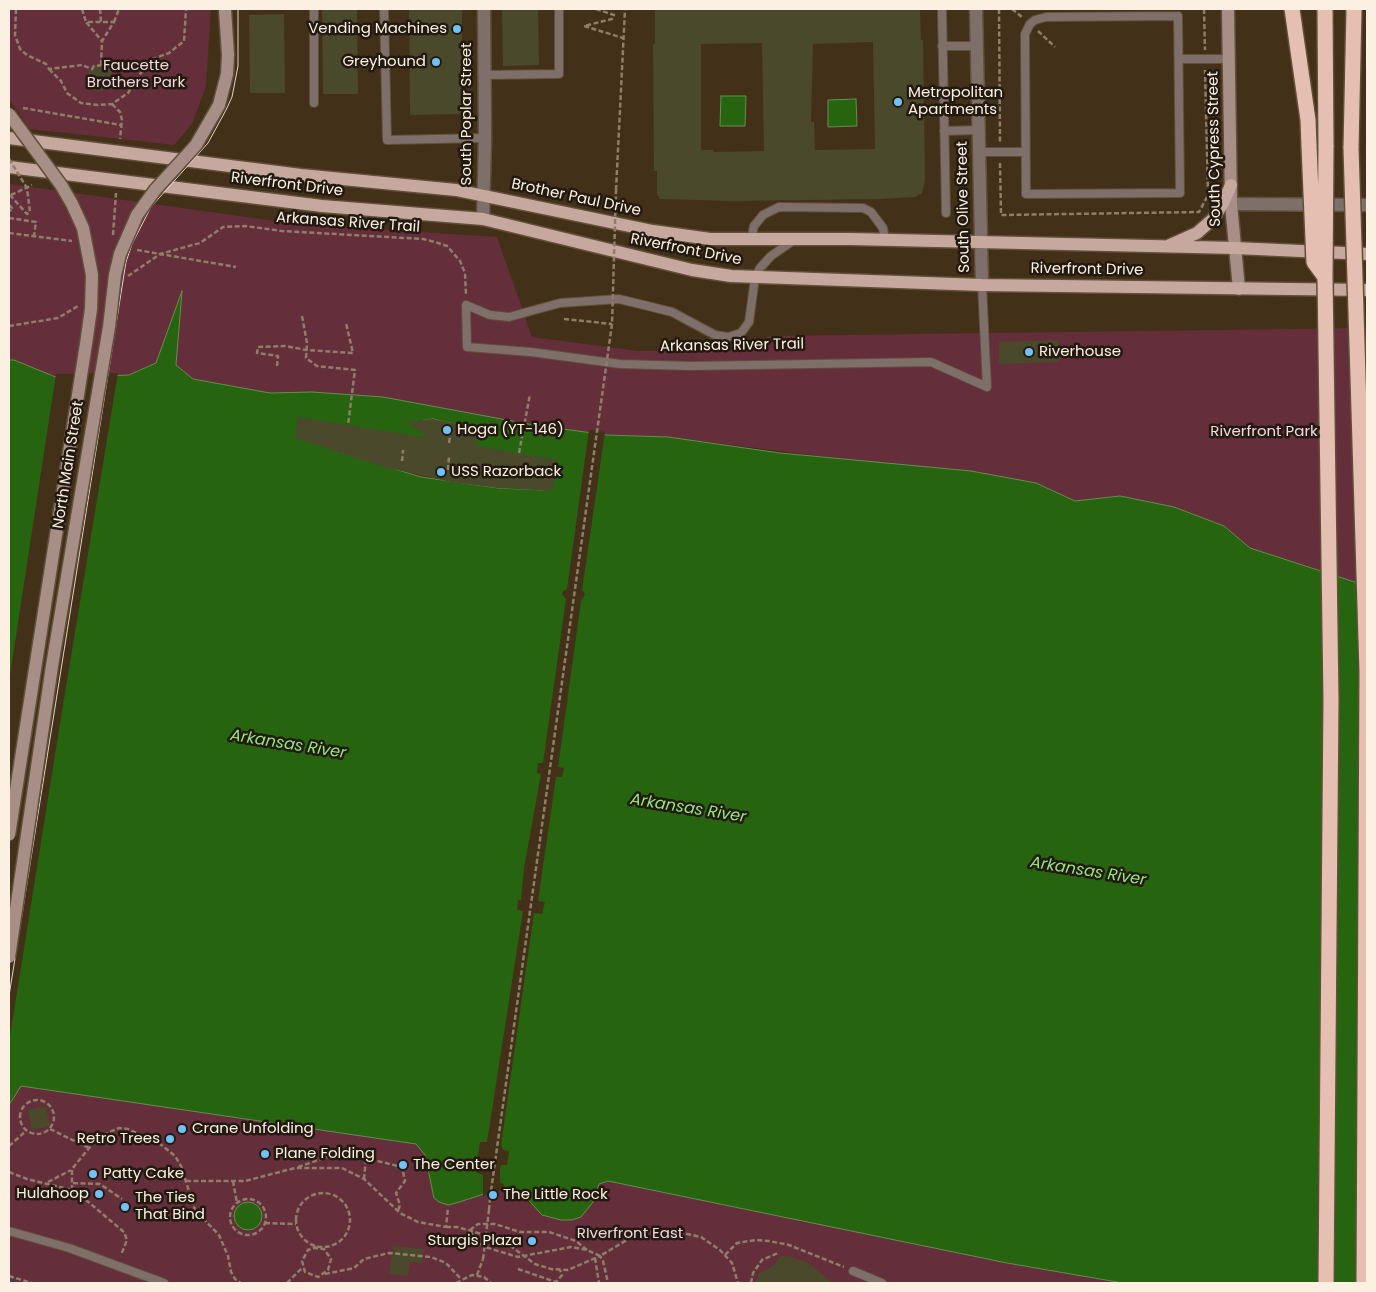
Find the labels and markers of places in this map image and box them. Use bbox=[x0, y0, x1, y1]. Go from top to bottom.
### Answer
place label: Vending Machines bbox=[308, 20, 447, 38]
marker: Vending Machines bbox=[451, 23, 463, 35]
place label: Greyhound bbox=[342, 53, 426, 71]
marker: Greyhound bbox=[430, 56, 442, 68]
place label: Metropolitan Apartments bbox=[908, 84, 1003, 119]
marker: Metropolitan Apartments bbox=[892, 96, 904, 108]
place label: Riverhouse bbox=[1039, 343, 1121, 361]
marker: Riverhouse bbox=[1023, 346, 1035, 358]
place label: Hoga (YT-146) bbox=[457, 421, 564, 439]
marker: Hoga (YT-146) bbox=[441, 424, 453, 436]
place label: USS Razorback bbox=[451, 463, 561, 481]
marker: USS Razorback bbox=[435, 466, 447, 478]
place label: Crane Unfolding bbox=[192, 1120, 314, 1138]
marker: Crane Unfolding bbox=[176, 1123, 188, 1135]
place label: Retro Trees bbox=[77, 1130, 160, 1148]
marker: Retro Trees bbox=[164, 1133, 176, 1145]
place label: Plane Folding bbox=[275, 1145, 375, 1163]
marker: Plane Folding bbox=[259, 1148, 271, 1160]
place label: The Center bbox=[413, 1156, 495, 1174]
marker: The Center bbox=[397, 1159, 409, 1171]
place label: Patty Cake bbox=[103, 1165, 184, 1183]
marker: Patty Cake bbox=[87, 1168, 99, 1180]
place label: Hulahoop bbox=[16, 1185, 89, 1203]
place label: The Little Rock bbox=[503, 1186, 608, 1204]
marker: Hulahoop bbox=[93, 1188, 105, 1200]
place label: The Ties That Bind bbox=[135, 1189, 205, 1224]
marker: The Little Rock bbox=[487, 1189, 499, 1201]
marker: The Ties That Bind bbox=[119, 1201, 131, 1213]
place label: Sturgis Plaza bbox=[427, 1232, 522, 1250]
marker: Sturgis Plaza bbox=[526, 1235, 538, 1247]

